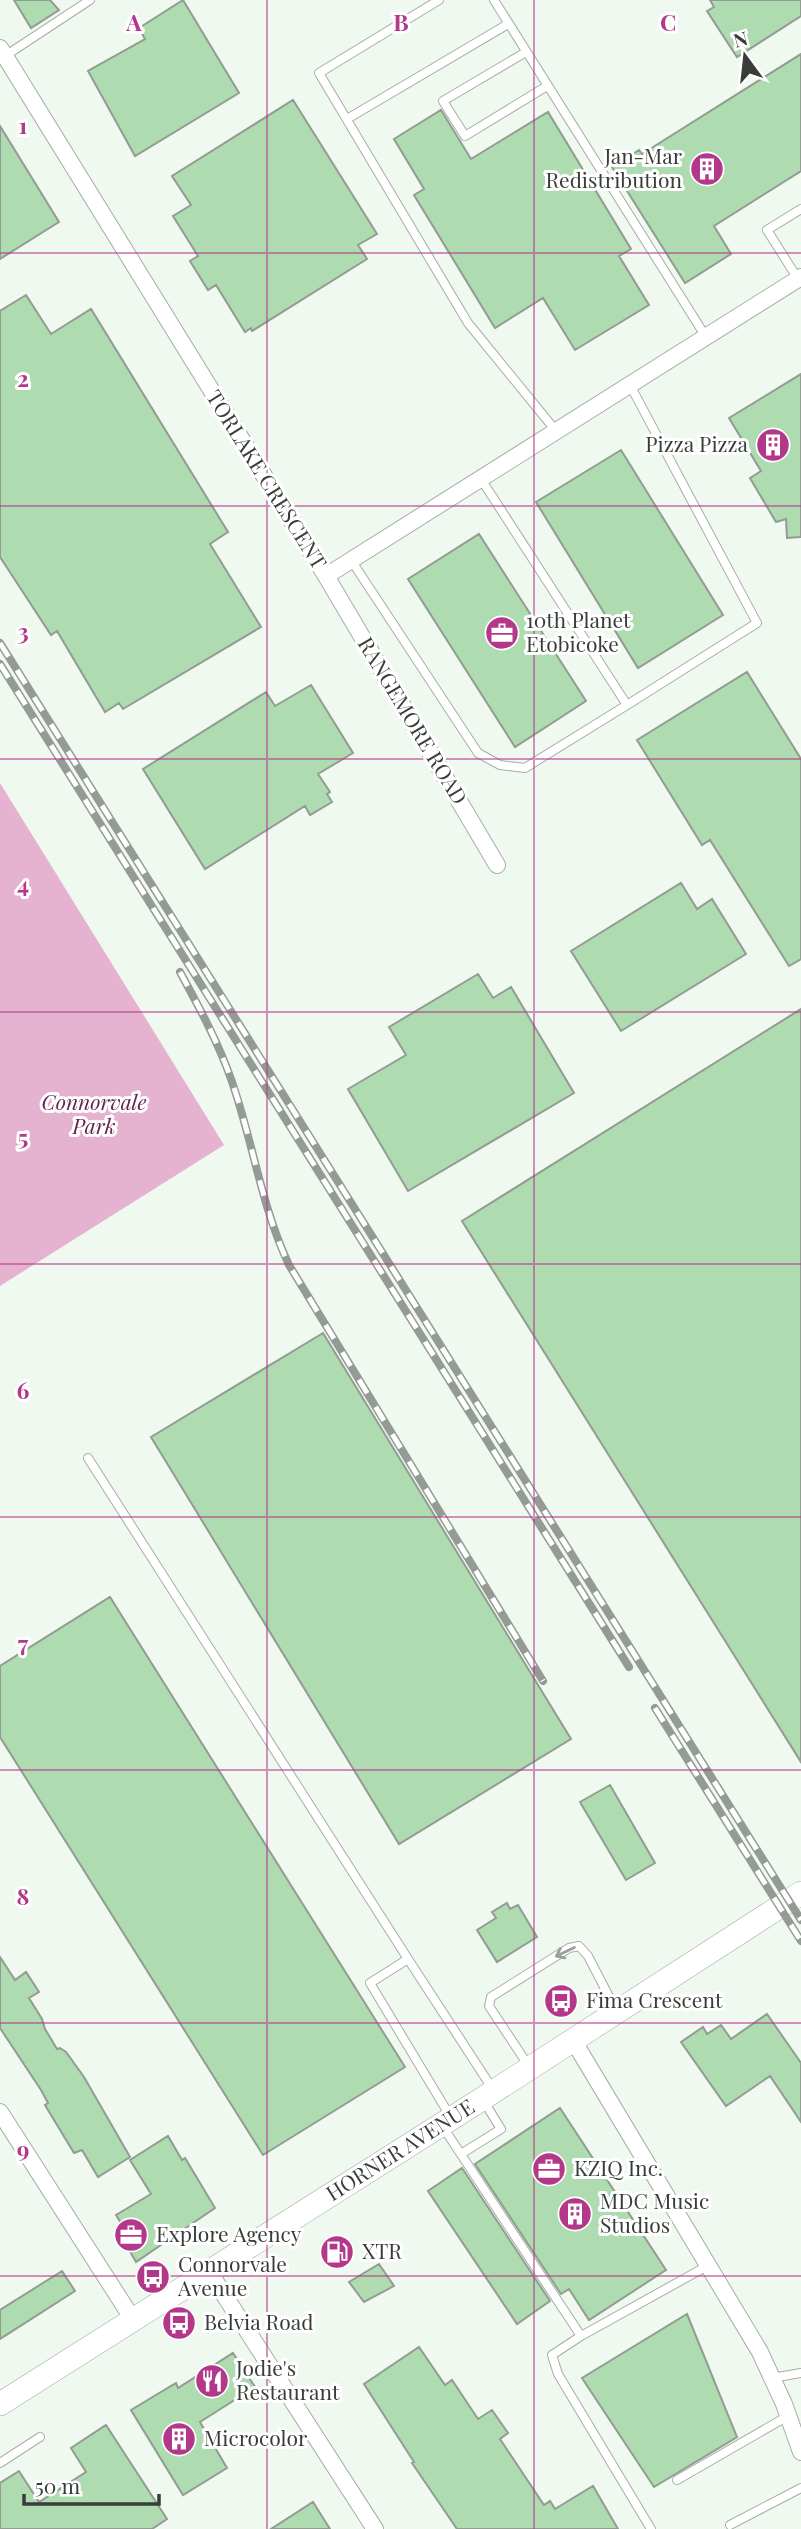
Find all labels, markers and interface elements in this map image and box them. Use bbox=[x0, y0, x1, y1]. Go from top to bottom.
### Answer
text: A bbox=[125, 6, 142, 37]
text: B bbox=[393, 6, 409, 37]
text: C bbox=[660, 6, 676, 37]
north arrow bbox=[710, 21, 780, 91]
text: N bbox=[730, 24, 751, 53]
text: 1 bbox=[19, 109, 28, 140]
place label: Jan-Mar Redistribution bbox=[545, 141, 683, 193]
building icon: Jan-Mar Redistribution bbox=[688, 150, 726, 188]
text: 2 bbox=[17, 362, 29, 393]
street label: TORLAKE CRESCENT bbox=[201, 384, 334, 574]
building icon: Pizza Pizza bbox=[754, 426, 792, 464]
place label: Pizza Pizza bbox=[645, 429, 749, 457]
place label: 10th Planet Etobicoke bbox=[526, 605, 631, 657]
office icon: 10th Planet Etobicoke bbox=[483, 614, 521, 652]
text: 3 bbox=[17, 615, 29, 646]
street label: RANGEMORE ROAD bbox=[353, 631, 475, 809]
text: 4 bbox=[17, 868, 29, 899]
park label: Connorvale Park bbox=[42, 1087, 146, 1139]
text: 5 bbox=[18, 1121, 28, 1152]
text: 6 bbox=[17, 1374, 30, 1405]
text: 7 bbox=[18, 1627, 29, 1658]
text: 8 bbox=[17, 1880, 29, 1911]
one-way arrow bbox=[555, 1946, 576, 1960]
bus stop icon: Fima Crescent bbox=[542, 1982, 580, 2020]
place label: Fima Crescent bbox=[586, 1985, 723, 2013]
street label: HORNER AVENUE bbox=[320, 2091, 479, 2206]
text: 9 bbox=[17, 2133, 29, 2164]
office icon: KZIQ Inc. bbox=[530, 2150, 568, 2188]
place label: KZIQ Inc. bbox=[574, 2153, 663, 2181]
place label: MDC Music Studios bbox=[600, 2186, 709, 2238]
building icon: MDC Music Studios bbox=[556, 2195, 594, 2233]
office icon: Explore Agency bbox=[112, 2216, 150, 2254]
place label: Explore Agency bbox=[156, 2219, 302, 2247]
fuel station icon: XTR bbox=[318, 2233, 356, 2271]
place label: XTR bbox=[362, 2236, 402, 2264]
place label: Connorvale Avenue bbox=[177, 2249, 287, 2301]
bus stop icon: Connorvale Avenue bbox=[134, 2258, 172, 2296]
bus stop icon: Belvia Road bbox=[160, 2304, 198, 2342]
place label: Belvia Road bbox=[204, 2307, 313, 2335]
place label: Jodie's Restaurant bbox=[235, 2353, 340, 2405]
restaurant icon: Jodie's Restaurant bbox=[193, 2362, 231, 2400]
building icon: Microcolor bbox=[160, 2420, 198, 2458]
place label: Microcolor bbox=[204, 2423, 308, 2451]
scale bar bbox=[24, 2462, 159, 2506]
text: 50 m bbox=[35, 2471, 81, 2499]

